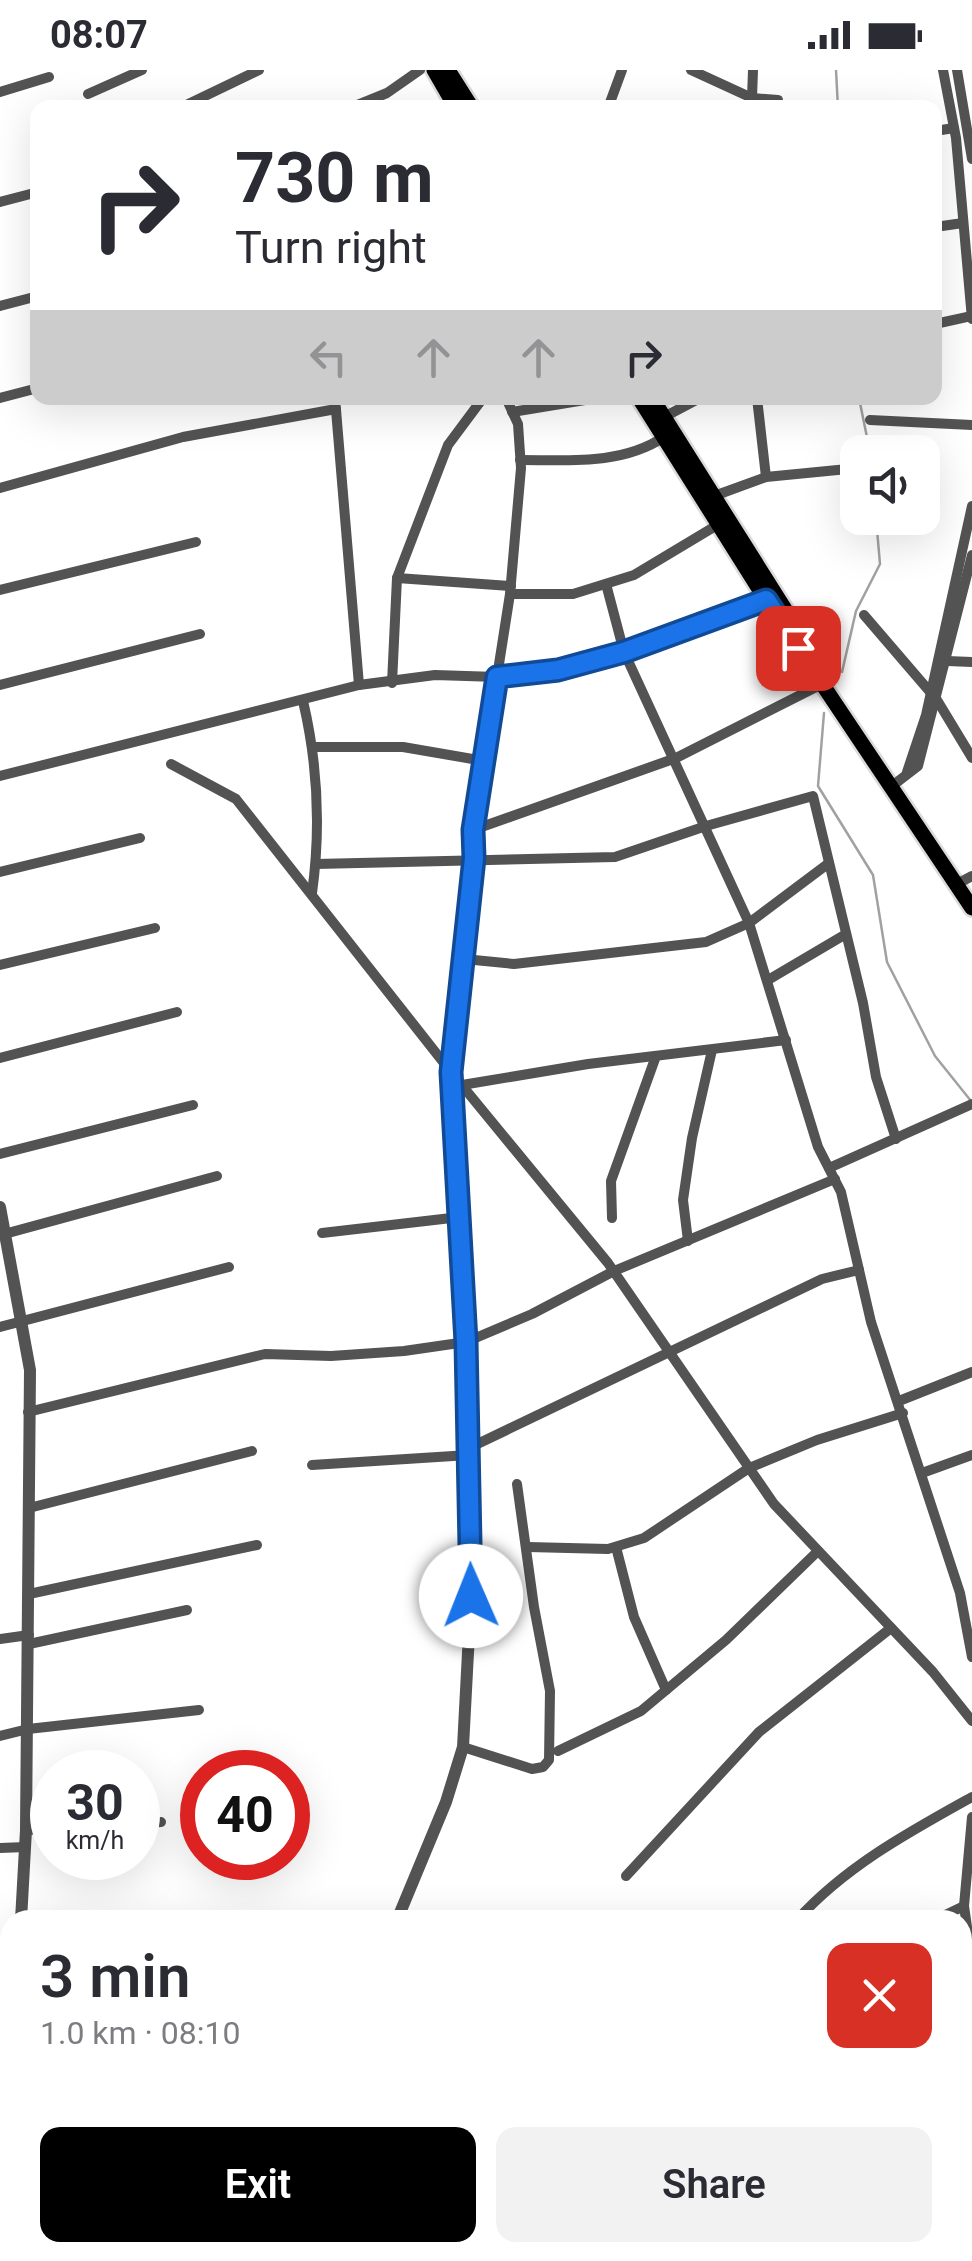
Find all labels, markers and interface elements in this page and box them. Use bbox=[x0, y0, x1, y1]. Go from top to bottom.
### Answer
text: 08:07 bbox=[50, 13, 148, 57]
text: 730 m bbox=[235, 137, 434, 219]
icon: right bbox=[70, 140, 200, 270]
text: Turn right bbox=[235, 221, 427, 274]
icon: left bbox=[301, 330, 356, 385]
icon: ahead bbox=[406, 330, 461, 385]
icon: ahead bbox=[511, 330, 566, 385]
icon: right bbox=[616, 330, 671, 385]
map controls bbox=[840, 435, 940, 535]
button: sound bbox=[840, 435, 940, 535]
pin bbox=[756, 606, 841, 691]
icon: arrive bbox=[771, 621, 826, 676]
position arrow bbox=[419, 1544, 523, 1648]
speed limit sign: 40 bbox=[180, 1750, 310, 1880]
text: 30 bbox=[66, 1774, 124, 1832]
text: km/h bbox=[66, 1826, 124, 1855]
text: 3 min bbox=[40, 1941, 190, 2012]
button: close bbox=[827, 1943, 932, 2048]
text: 1.0 km · 08:10 bbox=[40, 2014, 241, 2052]
button: Exit bbox=[40, 2127, 476, 2242]
button: Share bbox=[496, 2127, 932, 2242]

